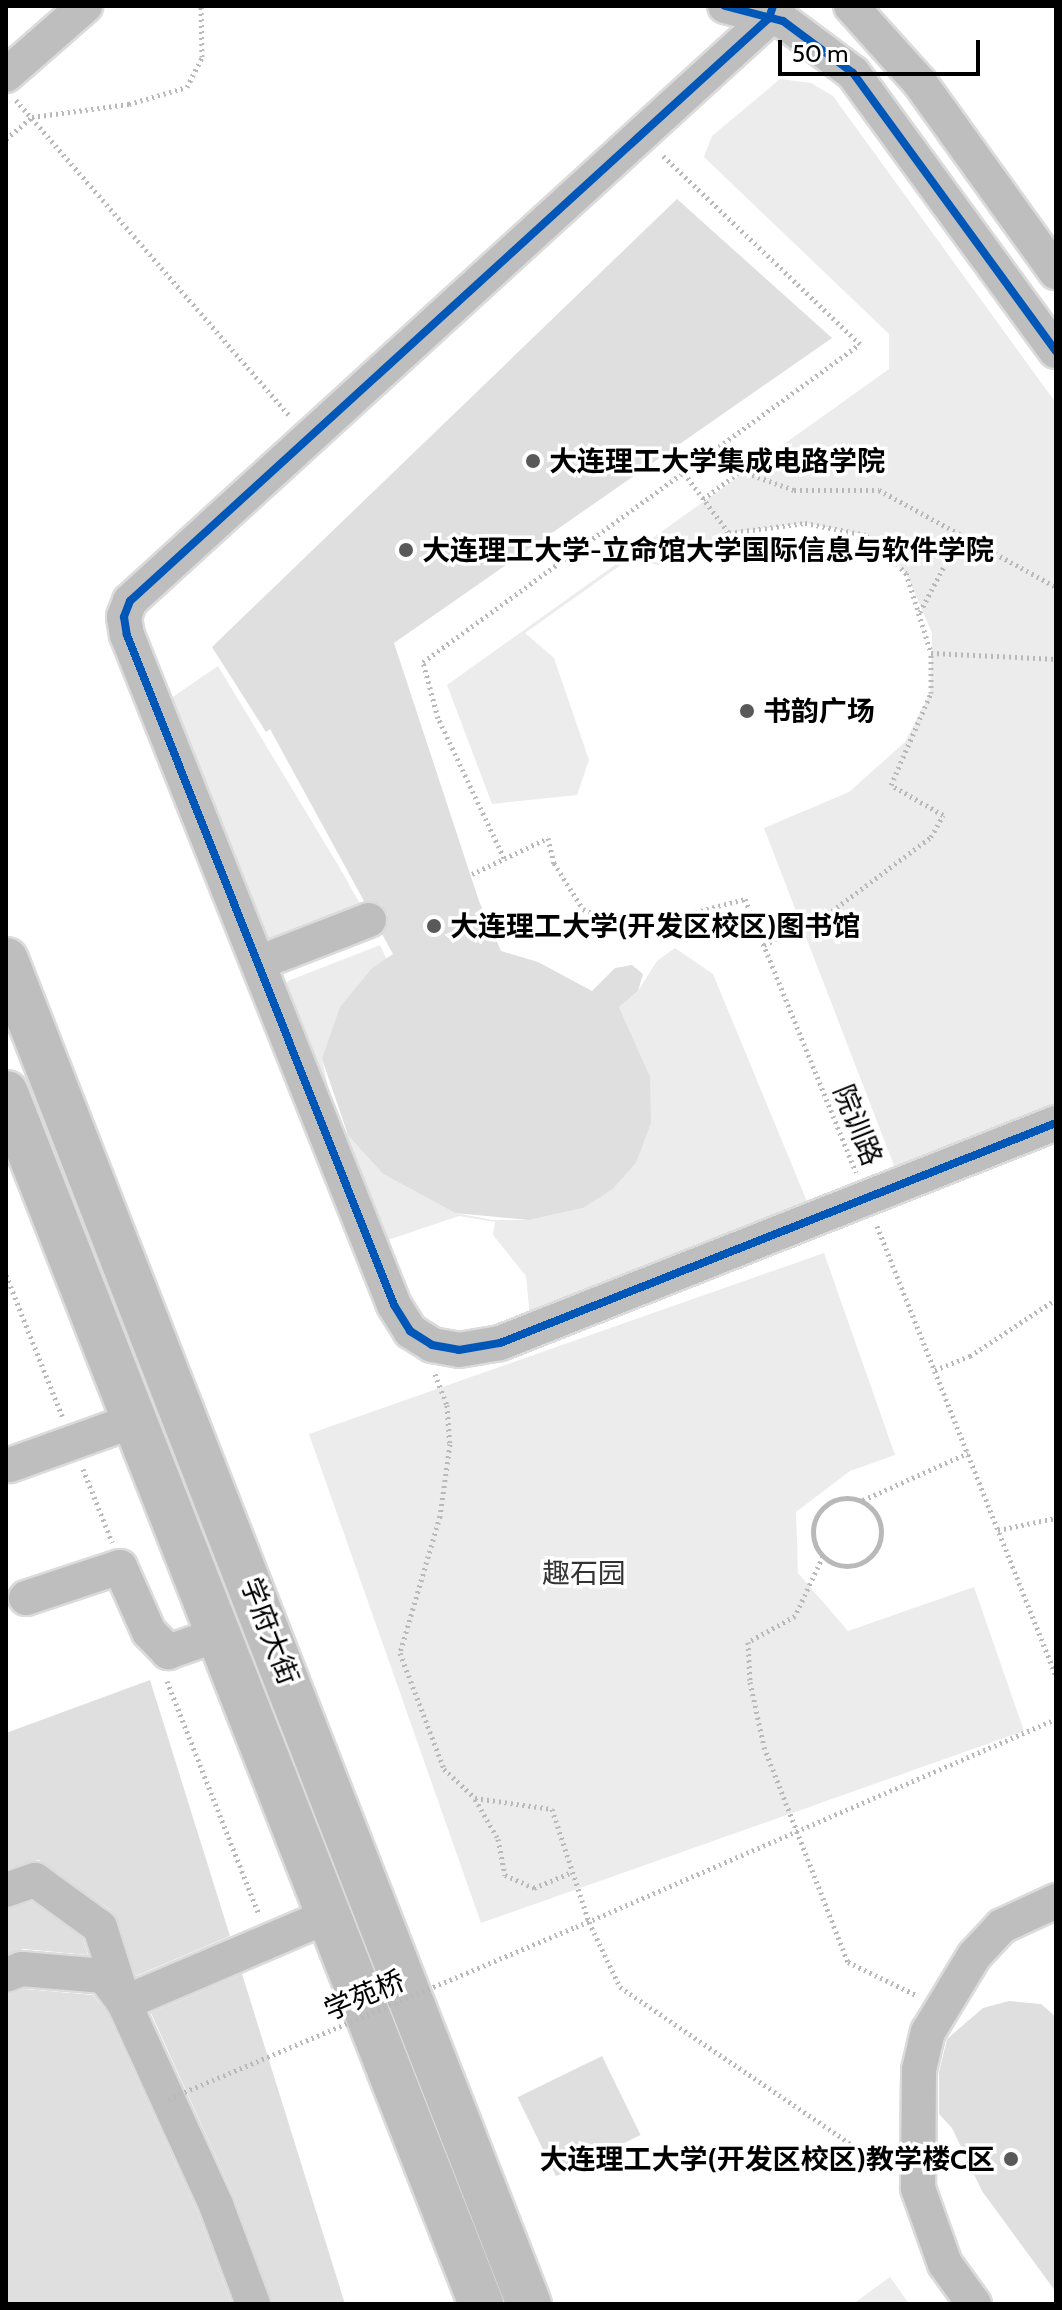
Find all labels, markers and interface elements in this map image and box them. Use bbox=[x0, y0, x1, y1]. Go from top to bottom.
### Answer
scale bar bbox=[782, 24, 984, 74]
text: 50 m bbox=[792, 39, 848, 68]
place label: 大连理工大学集成电路学院 bbox=[549, 444, 885, 478]
marker: 大连理工大学集成电路学院 bbox=[524, 452, 542, 470]
place label: 大连理工大学-立命馆大学国际信息与软件学院 bbox=[422, 533, 994, 567]
marker: 大连理工大学-立命馆大学国际信息与软件学院 bbox=[397, 541, 415, 559]
place label: 书韵广场 bbox=[763, 694, 875, 728]
marker: 书韵广场 bbox=[738, 702, 756, 720]
place label: 大连理工大学(开发区校区)图书馆 bbox=[450, 909, 860, 943]
marker: 大连理工大学(开发区校区)图书馆 bbox=[425, 917, 443, 935]
street label: 院训路 bbox=[827, 1080, 889, 1170]
park label: 趣石园 bbox=[542, 1556, 626, 1590]
street label: 学府大街 bbox=[234, 1573, 306, 1689]
street label: 学苑桥 bbox=[319, 1963, 409, 2027]
place label: 大连理工大学(开发区校区)教学楼C区 bbox=[540, 2142, 995, 2176]
marker: 大连理工大学(开发区校区)教学楼C区 bbox=[1002, 2150, 1020, 2168]

